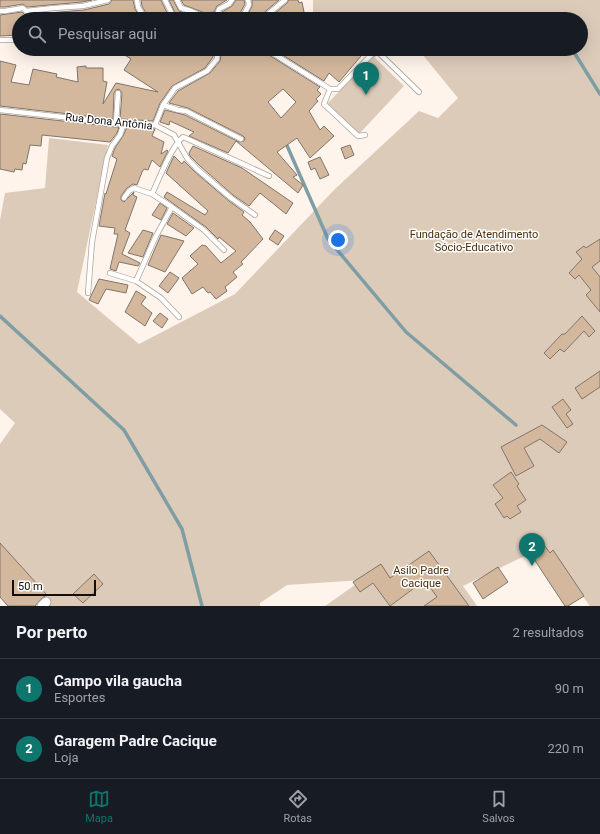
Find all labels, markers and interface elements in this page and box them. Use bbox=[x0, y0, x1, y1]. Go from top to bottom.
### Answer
search box bbox=[12, 12, 588, 56]
icon: search bbox=[26, 23, 48, 45]
text: Pesquisar aqui bbox=[58, 25, 157, 43]
pin: 1 bbox=[353, 62, 379, 95]
street label: Rua Dona Antônia bbox=[65, 110, 153, 133]
park label: Fundação de Atendimento Sócio-Educativo bbox=[410, 228, 538, 254]
your location bbox=[328, 230, 348, 250]
pin: 2 bbox=[519, 533, 545, 566]
park label: Asilo Padre Cacique bbox=[393, 564, 449, 590]
scale bar bbox=[12, 578, 96, 597]
text: 50 m bbox=[18, 580, 43, 593]
text: Por perto bbox=[16, 622, 87, 642]
text: 2 resultados bbox=[512, 625, 584, 640]
text: Campo vila gaucha bbox=[54, 672, 182, 690]
text: 1 bbox=[25, 681, 33, 696]
text: 90 m bbox=[555, 681, 584, 696]
text: Esportes bbox=[54, 690, 105, 705]
text: Garagem Padre Cacique bbox=[54, 732, 217, 750]
text: 2 bbox=[25, 741, 33, 756]
text: 220 m bbox=[547, 741, 584, 756]
text: Loja bbox=[54, 750, 79, 765]
tab: Mapa bbox=[85, 788, 113, 825]
tab: Rotas bbox=[284, 788, 312, 825]
tab: Salvos bbox=[482, 788, 515, 825]

